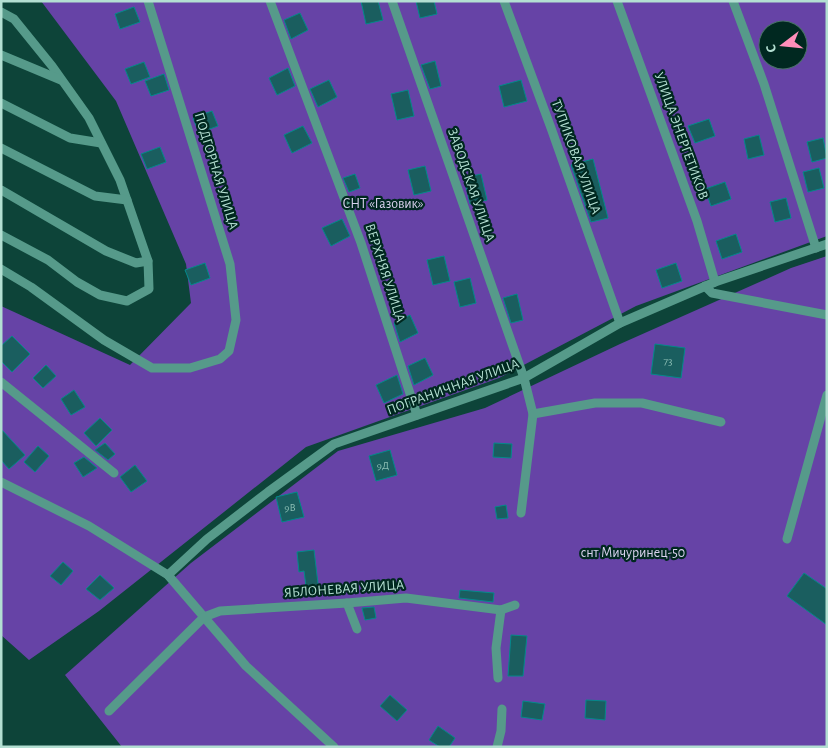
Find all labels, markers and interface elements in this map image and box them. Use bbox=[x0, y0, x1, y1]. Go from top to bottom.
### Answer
north arrow bbox=[758, 20, 808, 70]
text: С bbox=[764, 42, 779, 54]
street label: УЛИЦА ЭНЕРГЕТИКОВ bbox=[651, 71, 711, 202]
street label: ТУПИКОВАЯ УЛИЦА bbox=[549, 98, 603, 216]
street label: ПОДГОРНАЯ УЛИЦА bbox=[192, 111, 240, 231]
street label: ЗАВОДСКАЯ УЛИЦА bbox=[445, 126, 497, 244]
park label: СНТ «Газовик» bbox=[342, 197, 424, 211]
street label: ВЕРХНЯЯ УЛИЦА bbox=[362, 222, 408, 324]
house number: 73 bbox=[663, 356, 673, 367]
street label: ПОГРАНИЧНАЯ УЛИЦА bbox=[385, 357, 521, 417]
house number: 9Д bbox=[377, 460, 389, 471]
house number: 9В bbox=[284, 502, 296, 513]
park label: снт Мичуринец-50 bbox=[581, 546, 685, 560]
street label: ЯБЛОНЕВАЯ УЛИЦА bbox=[283, 578, 405, 600]

